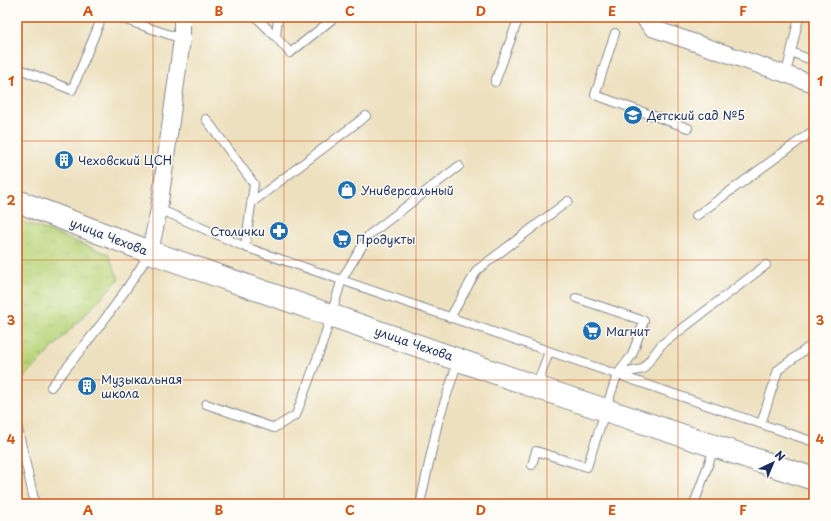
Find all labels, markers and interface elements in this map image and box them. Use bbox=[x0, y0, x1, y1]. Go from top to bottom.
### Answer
text: A bbox=[83, 1, 93, 20]
text: B bbox=[215, 1, 224, 20]
text: C bbox=[345, 1, 355, 20]
text: D bbox=[476, 1, 486, 20]
text: E bbox=[608, 1, 616, 20]
text: F bbox=[739, 1, 747, 20]
text: 1 bbox=[8, 71, 14, 90]
text: 1 bbox=[817, 71, 823, 90]
school or university icon: Детский сад №5 bbox=[622, 104, 644, 126]
place label: Детский сад №5 bbox=[646, 106, 745, 124]
building icon: Чеховский ЦСН bbox=[53, 149, 75, 171]
place label: Чеховский ЦСН bbox=[78, 151, 172, 169]
shop icon: Универсальный bbox=[336, 179, 358, 201]
place label: Универсальный bbox=[361, 181, 454, 199]
text: 2 bbox=[6, 190, 16, 209]
text: 2 bbox=[815, 190, 825, 209]
street label: улица Чехова bbox=[68, 213, 151, 259]
pharmacy icon: Столички bbox=[268, 220, 290, 242]
place label: Столички bbox=[210, 222, 265, 240]
supermarket icon: Продукты bbox=[331, 228, 353, 250]
place label: Продукты bbox=[356, 230, 415, 248]
text: 3 bbox=[7, 310, 16, 329]
text: 3 bbox=[816, 310, 825, 329]
supermarket icon: Магнит bbox=[581, 320, 603, 342]
street label: улица Чехова bbox=[372, 321, 456, 365]
place label: Магнит bbox=[606, 322, 651, 340]
place label: Музыкальная школа bbox=[101, 370, 182, 402]
building icon: Музыкальная школа bbox=[76, 375, 98, 397]
text: 4 bbox=[7, 429, 16, 448]
text: 4 bbox=[816, 429, 825, 448]
north arrow bbox=[753, 443, 793, 483]
text: N bbox=[771, 446, 790, 465]
text: A bbox=[83, 500, 93, 519]
text: B bbox=[215, 500, 224, 519]
text: C bbox=[345, 500, 355, 519]
text: D bbox=[476, 500, 486, 519]
text: E bbox=[608, 500, 616, 519]
text: F bbox=[739, 500, 747, 519]

